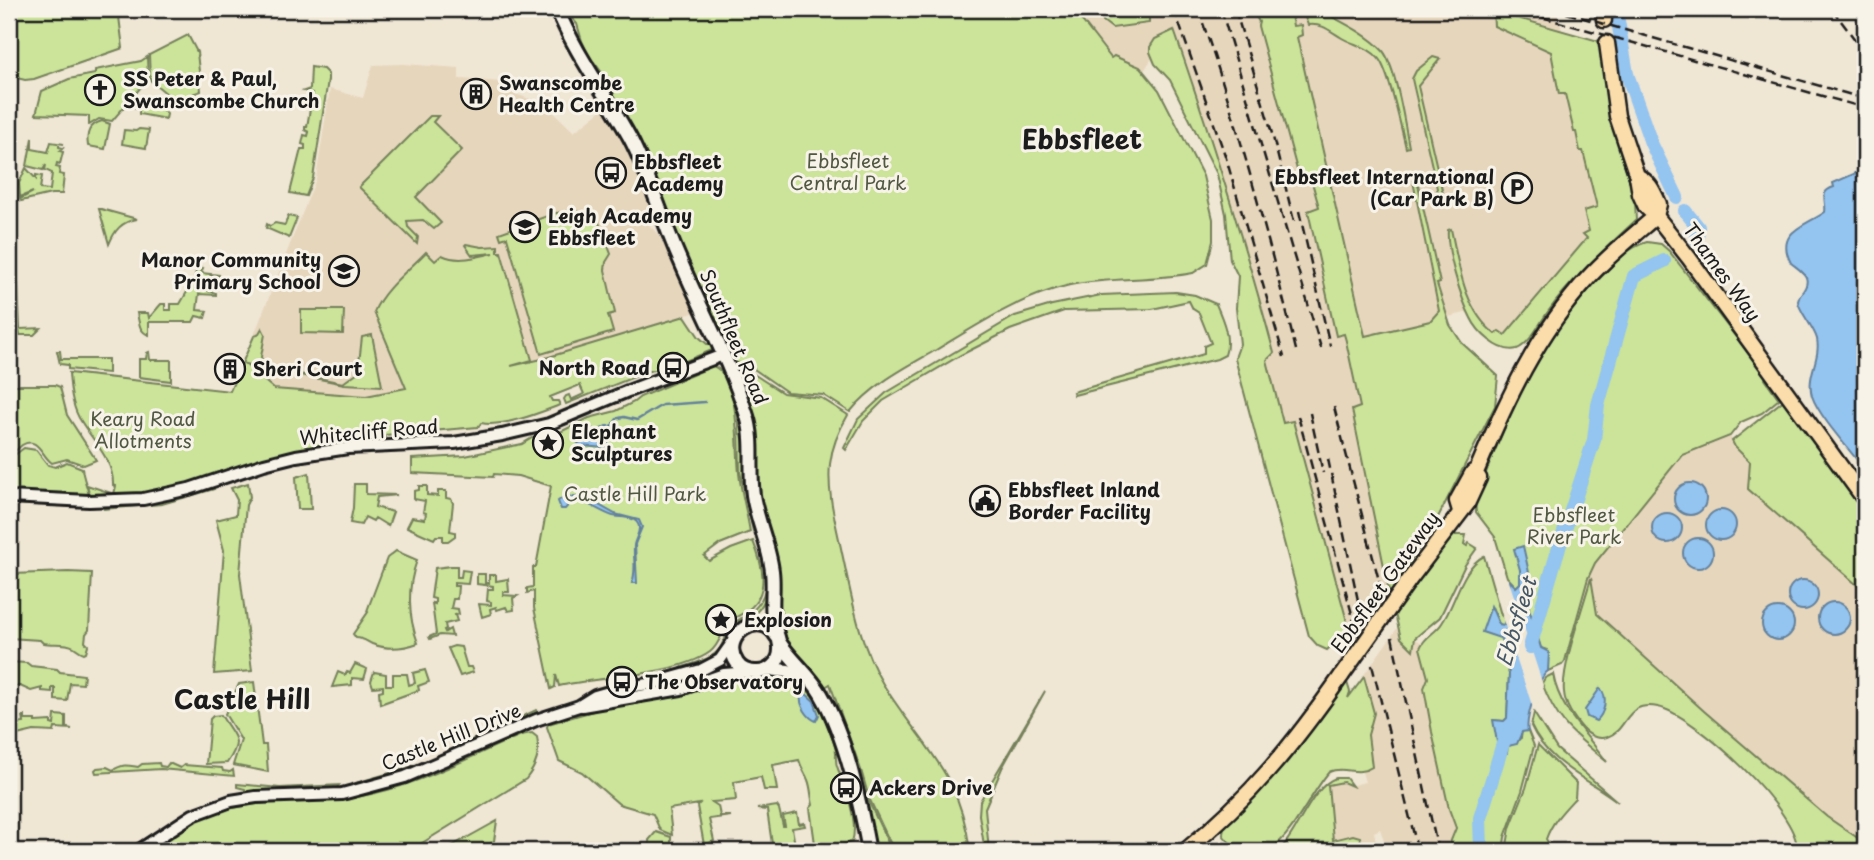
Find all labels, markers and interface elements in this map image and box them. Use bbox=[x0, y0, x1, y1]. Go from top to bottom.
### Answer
place label: SS Peter & Paul, Swanscombe Church bbox=[123, 64, 320, 114]
place label: Swanscombe Health Centre bbox=[499, 68, 634, 118]
church icon: SS Peter & Paul, Swanscombe Church bbox=[83, 73, 117, 107]
building icon: Swanscombe Health Centre bbox=[459, 77, 493, 111]
district label: Ebbsfleet bbox=[1022, 119, 1142, 158]
park label: Ebbsfleet Central Park bbox=[789, 146, 907, 196]
place label: Ebbsfleet Academy bbox=[633, 147, 724, 197]
bus stop icon: Ebbsfleet Academy bbox=[594, 156, 628, 190]
place label: Ebbsfleet International (Car Park B) bbox=[1275, 162, 1494, 212]
parking icon: Ebbsfleet International (Car Park B) bbox=[1500, 171, 1534, 205]
place label: Leigh Academy Ebbsfleet bbox=[548, 201, 692, 251]
school or university icon: Leigh Academy Ebbsfleet bbox=[508, 210, 542, 244]
street label: Thames Way bbox=[1677, 216, 1768, 327]
place label: Manor Community Primary School bbox=[141, 245, 321, 295]
school or university icon: Manor Community Primary School bbox=[327, 254, 361, 288]
street label: Southfleet Road bbox=[694, 265, 776, 408]
bus stop icon: North Road bbox=[656, 351, 690, 385]
building icon: Sheri Court bbox=[213, 352, 247, 386]
place label: North Road bbox=[539, 353, 650, 381]
place label: Sheri Court bbox=[253, 354, 363, 382]
park label: Keary Road Allotments bbox=[90, 404, 196, 454]
street label: Whitecliff Road bbox=[298, 411, 439, 451]
place label: Elephant Sculptures bbox=[571, 417, 672, 467]
place icon: Elephant Sculptures bbox=[531, 426, 565, 460]
place label: Ebbsfleet Inland Border Facility bbox=[1008, 475, 1160, 525]
park label: Castle Hill Park bbox=[564, 479, 707, 507]
public building icon: Ebbsfleet Inland Border Facility bbox=[968, 484, 1002, 518]
park label: Ebbsfleet River Park bbox=[1526, 500, 1622, 550]
street label: Ebbsfleet Gateway bbox=[1323, 505, 1445, 658]
water label: Ebbsfleet bbox=[1486, 571, 1544, 670]
place icon: Explosion bbox=[704, 603, 738, 637]
place label: Explosion bbox=[744, 605, 832, 633]
bus stop icon: The Observatory bbox=[605, 665, 639, 699]
place label: The Observatory bbox=[645, 667, 803, 695]
district label: Castle Hill bbox=[174, 679, 310, 718]
street label: Castle Hill Drive bbox=[377, 695, 525, 777]
bus stop icon: Ackers Drive bbox=[829, 771, 863, 805]
place label: Ackers Drive bbox=[868, 773, 993, 801]

